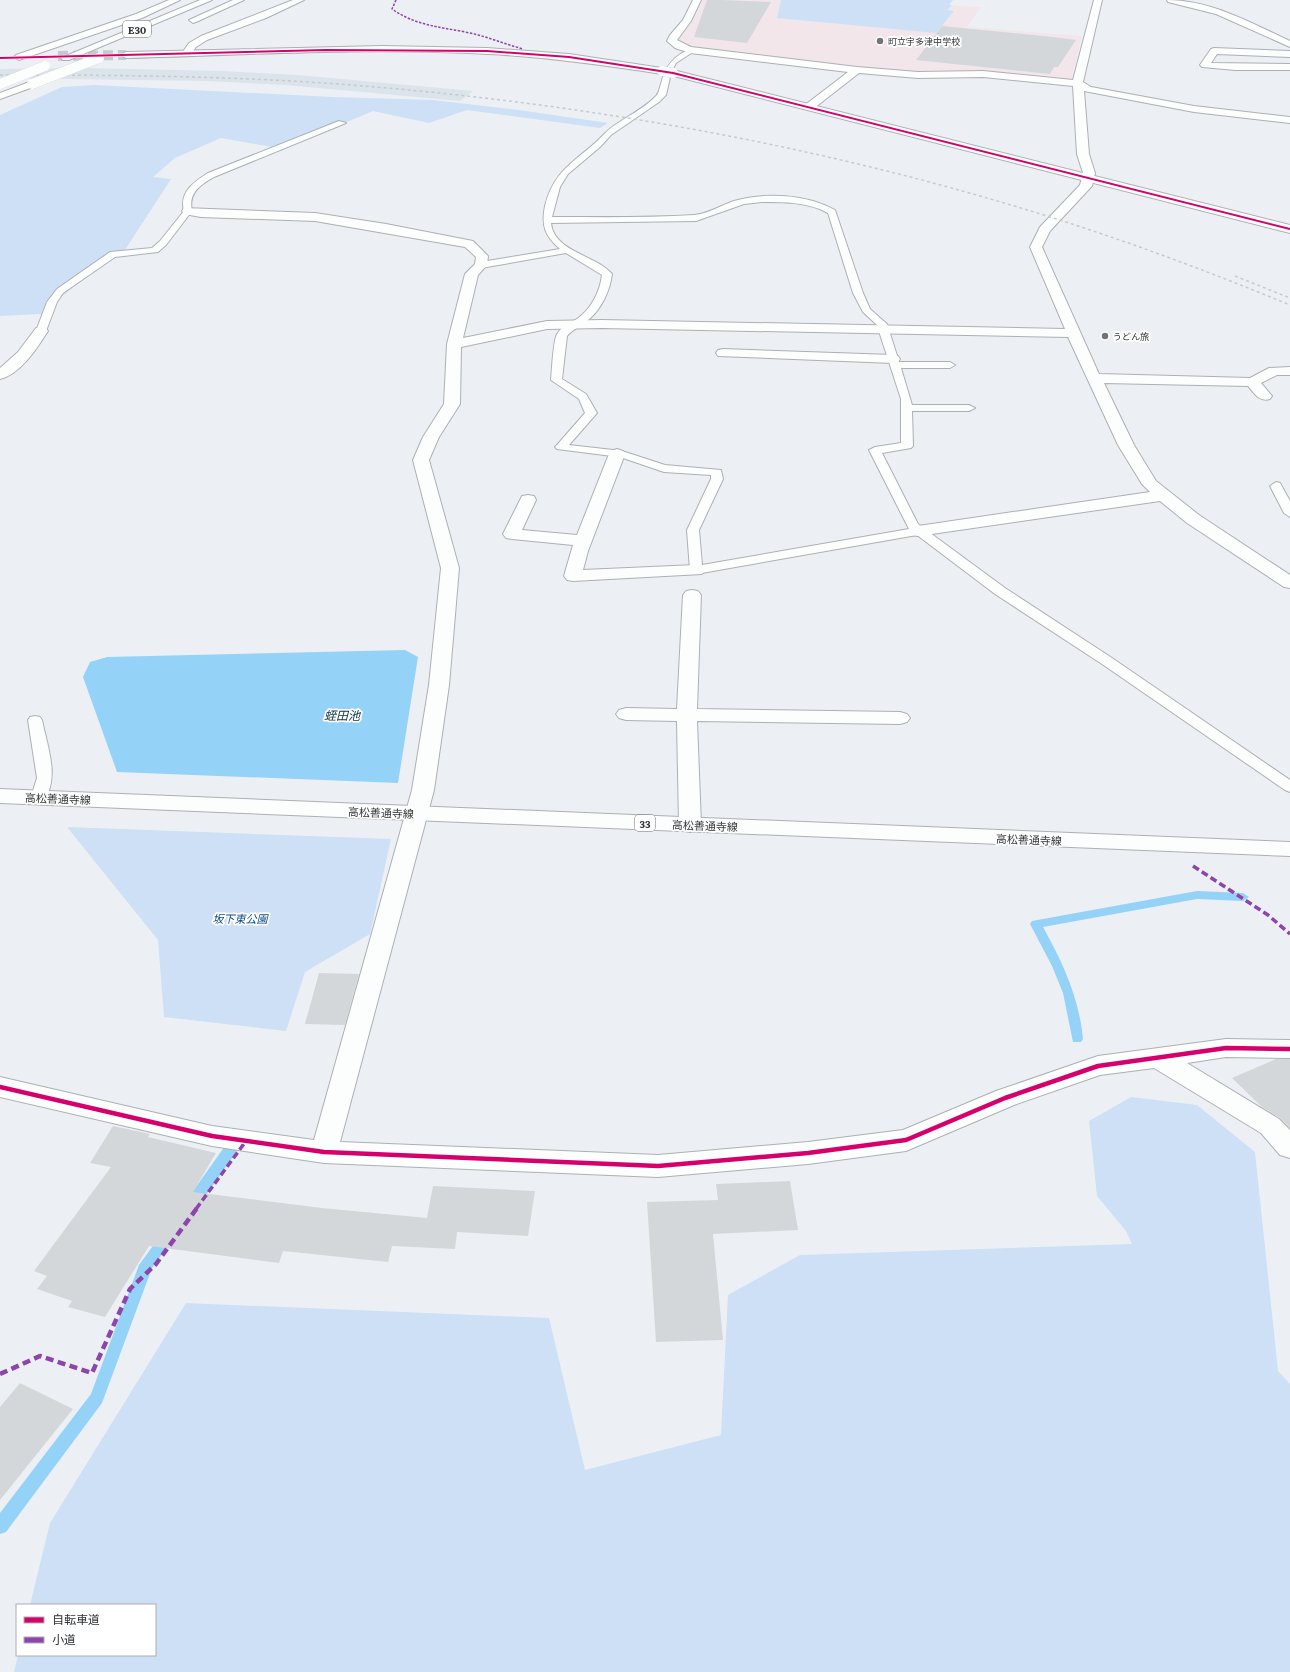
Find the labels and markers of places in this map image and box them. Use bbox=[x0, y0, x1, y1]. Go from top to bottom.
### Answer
place label: 町立宇多津中学校 bbox=[888, 34, 960, 48]
marker: 町立宇多津中学校 bbox=[875, 36, 885, 46]
place label: うどん旅 bbox=[1113, 329, 1149, 343]
marker: うどん旅 bbox=[1100, 331, 1110, 341]

